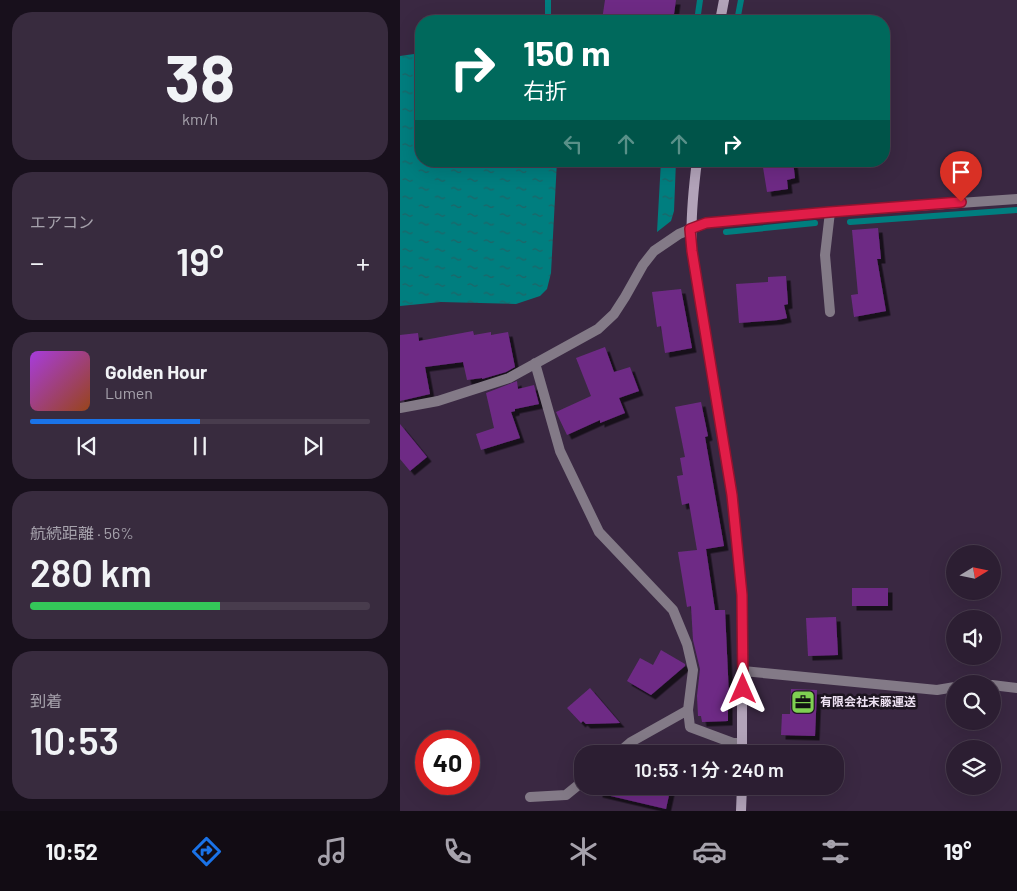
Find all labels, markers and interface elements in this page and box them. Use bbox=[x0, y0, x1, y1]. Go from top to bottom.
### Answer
text: 150 m bbox=[523, 31, 610, 73]
icon: right bbox=[440, 35, 505, 100]
text: 38 bbox=[165, 37, 235, 115]
text: 右折 bbox=[523, 77, 567, 103]
text: km/h bbox=[182, 109, 218, 128]
icon: left bbox=[559, 130, 587, 158]
icon: ahead bbox=[612, 130, 640, 158]
icon: ahead bbox=[665, 130, 693, 158]
icon: right bbox=[718, 130, 746, 158]
pin bbox=[940, 151, 982, 202]
icon: arrive bbox=[947, 158, 975, 186]
text: エアコン bbox=[30, 212, 94, 231]
text: 19° bbox=[176, 238, 224, 284]
text: − bbox=[30, 245, 44, 279]
text: + bbox=[356, 245, 370, 279]
text: Golden Hour bbox=[105, 360, 207, 383]
text: Lumen bbox=[105, 383, 153, 402]
icon: previous bbox=[73, 432, 101, 460]
icon: pause bbox=[186, 432, 214, 460]
icon: next bbox=[299, 432, 327, 460]
text: 航続距離 · 56% bbox=[30, 523, 134, 542]
north arrow bbox=[946, 545, 1001, 600]
map controls bbox=[946, 545, 1001, 795]
text: 280 km bbox=[30, 549, 152, 595]
button: sound bbox=[946, 610, 1001, 665]
position arrow bbox=[716, 662, 768, 714]
button: search bbox=[946, 675, 1001, 730]
office icon: 有限会社末藤運送 bbox=[790, 689, 816, 715]
text: 到着 bbox=[30, 691, 62, 710]
place label: 有限会社末藤運送 bbox=[820, 694, 916, 708]
text: 10:53 bbox=[30, 717, 119, 763]
speed limit sign: 40 bbox=[415, 730, 480, 795]
button: layers bbox=[946, 740, 1001, 795]
text: 10:53 · 1 分 · 240 m bbox=[634, 758, 784, 781]
icon: directions bbox=[189, 834, 224, 869]
icon: music bbox=[315, 834, 350, 869]
icon: phone bbox=[440, 834, 475, 869]
icon: climate bbox=[566, 834, 601, 869]
icon: car bbox=[692, 834, 727, 869]
icon: filters bbox=[818, 834, 853, 869]
text: 10:52 bbox=[45, 838, 98, 864]
text: 19° bbox=[944, 838, 971, 864]

